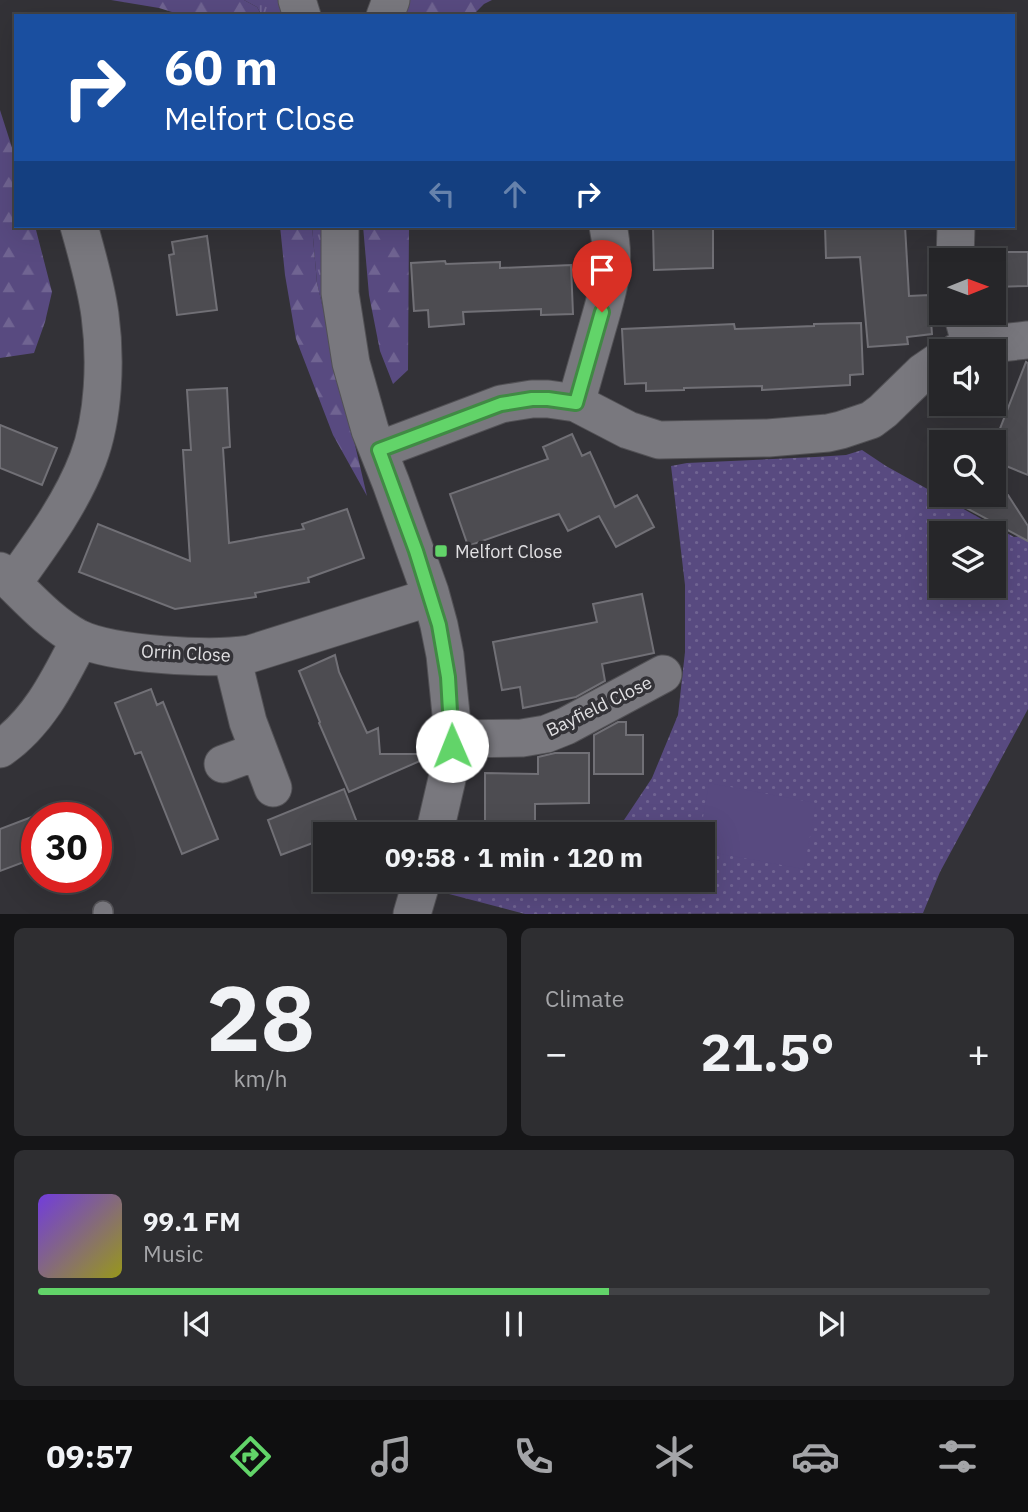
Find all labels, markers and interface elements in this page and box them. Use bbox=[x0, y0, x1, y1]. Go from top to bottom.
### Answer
text: 60 m bbox=[164, 35, 278, 98]
icon: right bbox=[49, 42, 140, 133]
text: Melfort Close bbox=[164, 97, 355, 139]
icon: left bbox=[423, 175, 461, 213]
icon: ahead bbox=[496, 175, 534, 213]
icon: right bbox=[569, 175, 607, 213]
pin bbox=[572, 240, 632, 312]
north arrow bbox=[929, 248, 1006, 326]
map controls bbox=[929, 248, 1006, 598]
icon: arrive bbox=[583, 251, 621, 289]
button: sound bbox=[929, 339, 1006, 416]
button: search bbox=[929, 430, 1006, 507]
button: layers bbox=[929, 521, 1006, 598]
place label: Melfort Close bbox=[455, 540, 562, 563]
marker: Melfort Close bbox=[433, 543, 449, 559]
street label: Orrin Close bbox=[141, 639, 232, 667]
street label: Bayfield Close bbox=[542, 670, 656, 741]
position arrow bbox=[415, 709, 489, 783]
speed limit sign: 30 bbox=[21, 802, 112, 893]
text: 09:58 · 1 min · 120 m bbox=[385, 840, 643, 874]
text: 28 bbox=[206, 958, 315, 1076]
text: Climate bbox=[545, 983, 624, 1013]
text: 21.5° bbox=[700, 1018, 835, 1085]
text: − bbox=[545, 1028, 568, 1077]
text: + bbox=[967, 1028, 990, 1077]
text: km/h bbox=[233, 1063, 288, 1093]
text: 99.1 FM bbox=[143, 1204, 241, 1238]
text: Music bbox=[143, 1238, 203, 1268]
icon: previous bbox=[178, 1305, 216, 1343]
icon: pause bbox=[495, 1305, 533, 1343]
icon: next bbox=[812, 1305, 850, 1343]
icon: directions bbox=[226, 1432, 275, 1481]
icon: music bbox=[367, 1432, 416, 1481]
icon: phone bbox=[509, 1432, 558, 1481]
icon: climate bbox=[650, 1432, 699, 1481]
icon: car bbox=[791, 1432, 840, 1481]
icon: filters bbox=[933, 1432, 982, 1481]
text: 09:57 bbox=[46, 1435, 134, 1477]

